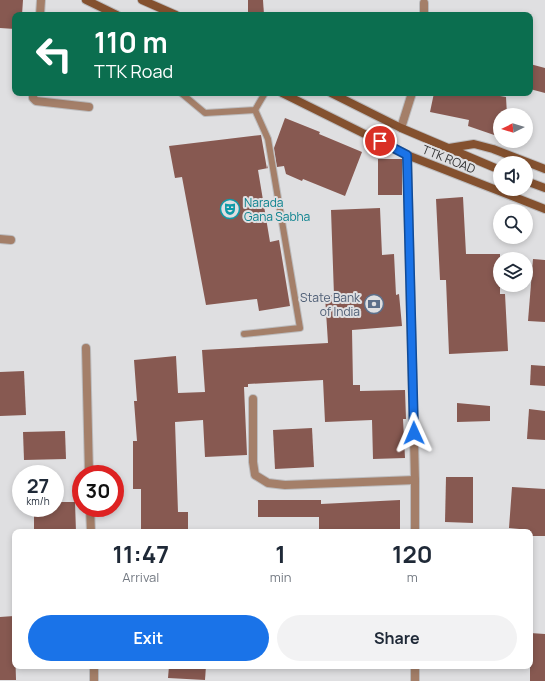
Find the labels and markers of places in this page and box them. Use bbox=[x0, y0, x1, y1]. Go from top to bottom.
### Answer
pin bbox=[363, 124, 397, 158]
place label: Narada Gana Sabha bbox=[244, 194, 310, 225]
theatre icon: Narada Gana Sabha bbox=[219, 198, 241, 220]
place label: State Bank of India bbox=[300, 289, 361, 320]
bank icon: State Bank of India bbox=[363, 293, 385, 315]

